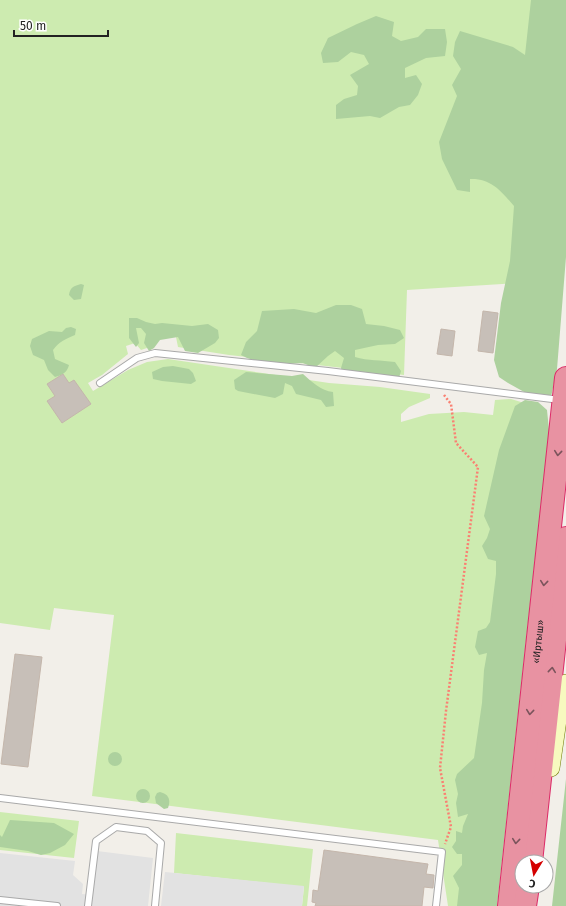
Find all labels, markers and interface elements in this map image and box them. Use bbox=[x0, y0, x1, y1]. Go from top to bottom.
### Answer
scale bar bbox=[14, 12, 108, 38]
text: 50 m bbox=[20, 19, 46, 33]
one-way arrow bbox=[554, 450, 563, 456]
one-way arrow bbox=[540, 580, 549, 586]
street label: «Иртыш» bbox=[530, 619, 547, 664]
one-way arrow bbox=[547, 667, 556, 673]
one-way arrow bbox=[526, 709, 535, 715]
one-way arrow bbox=[512, 838, 521, 844]
north arrow bbox=[514, 854, 554, 894]
text: С bbox=[527, 876, 537, 890]

